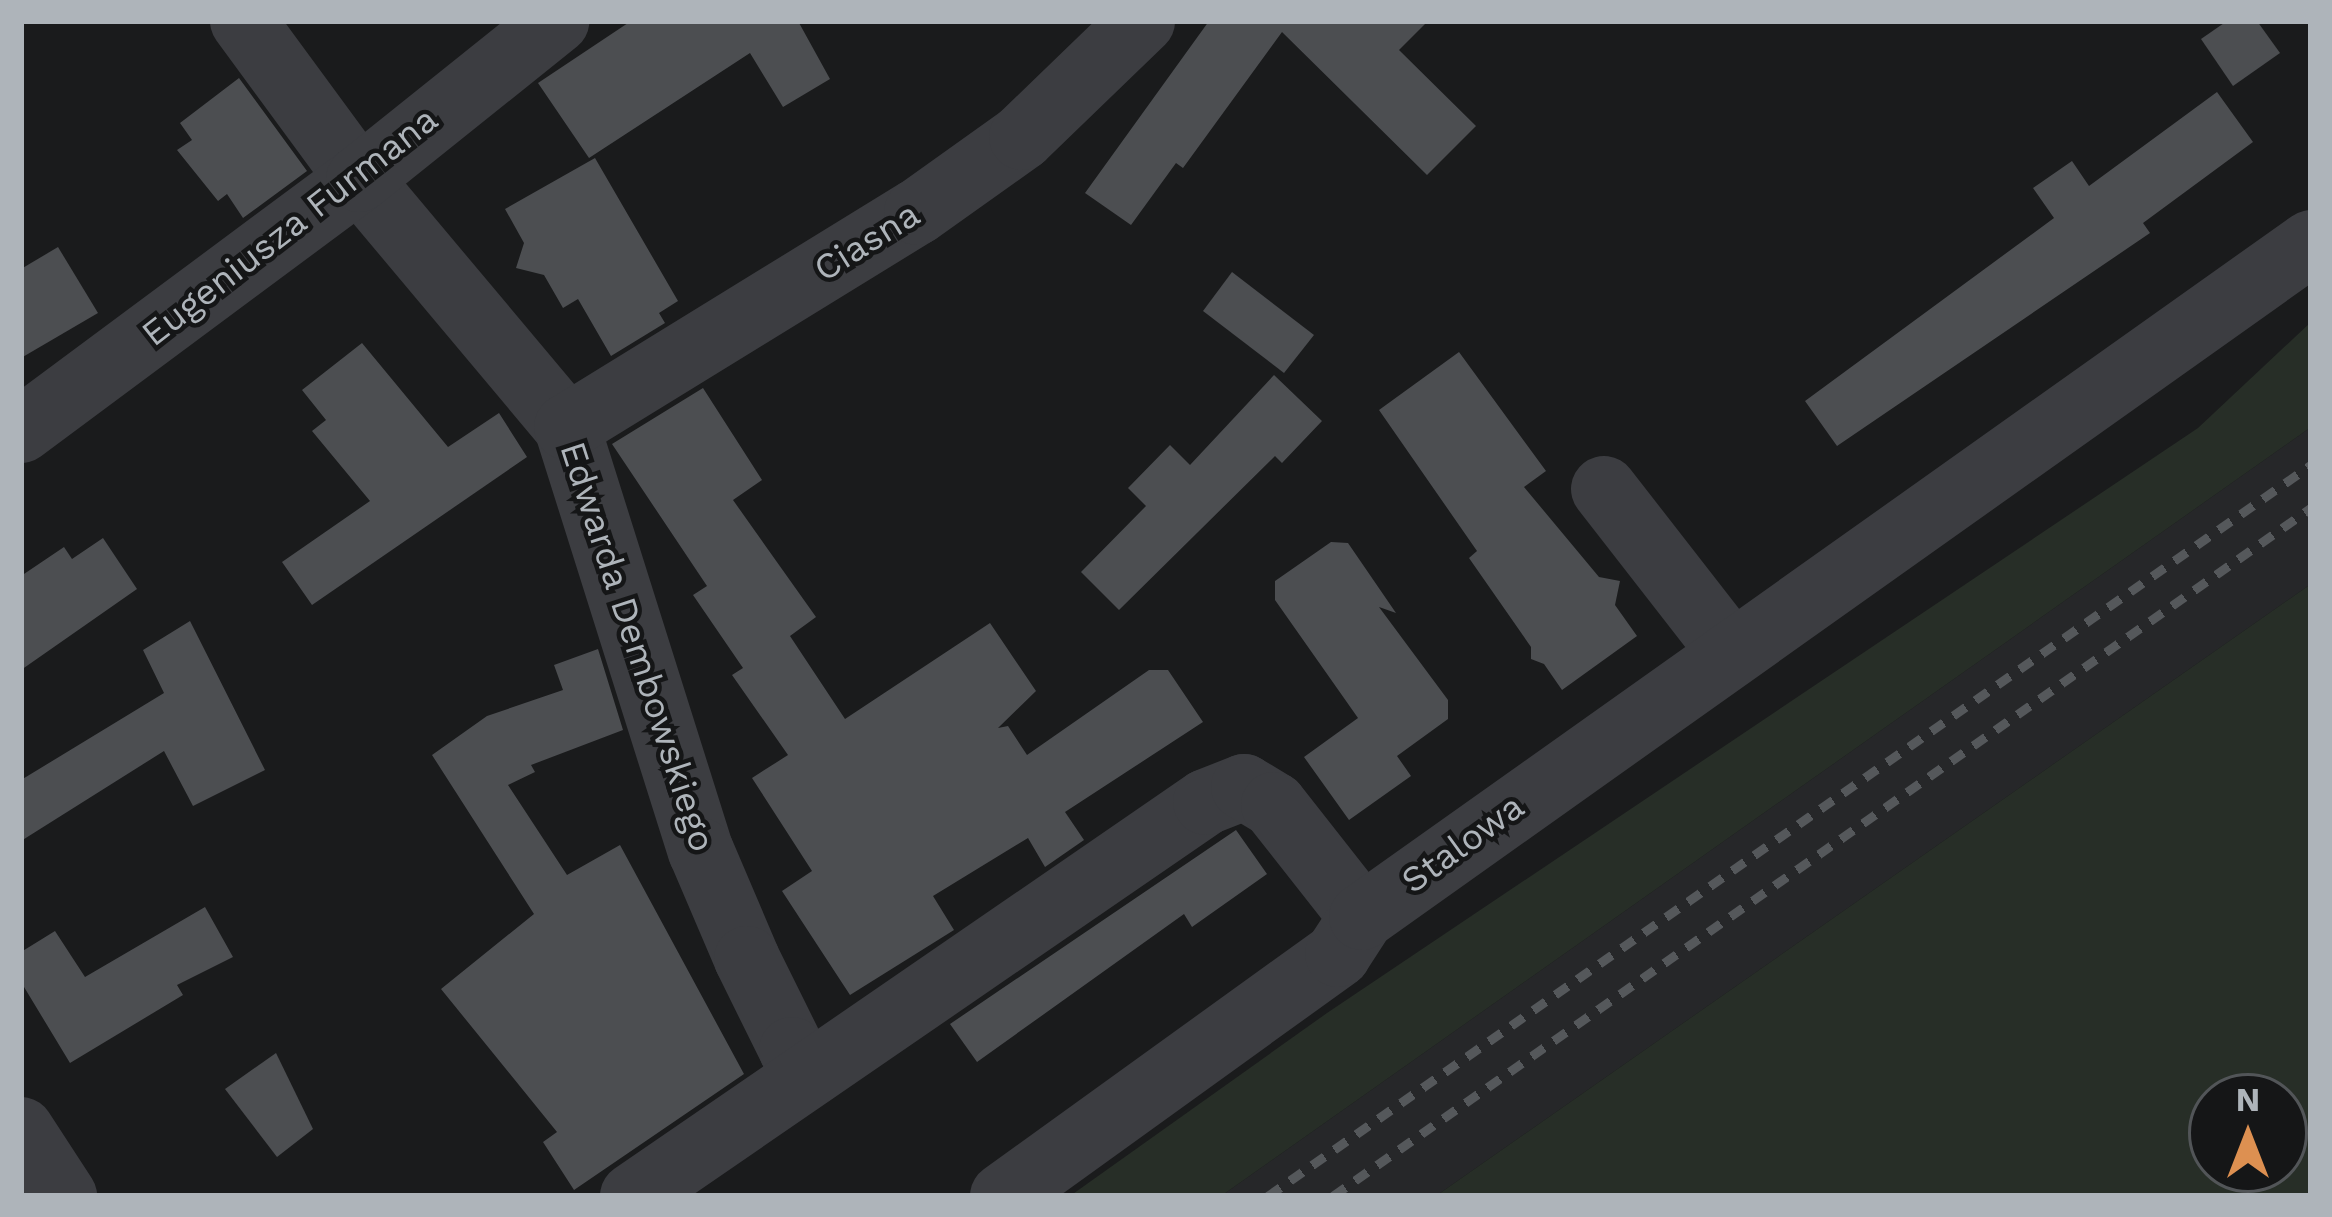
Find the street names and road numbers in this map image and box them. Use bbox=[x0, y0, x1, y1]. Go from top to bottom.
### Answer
street label: Eugeniusza Furmana bbox=[133, 98, 447, 356]
street label: Ciasna bbox=[806, 193, 928, 291]
street label: Edwarda Dembowskiego bbox=[550, 436, 724, 858]
street label: Stalowa bbox=[1393, 785, 1533, 903]

